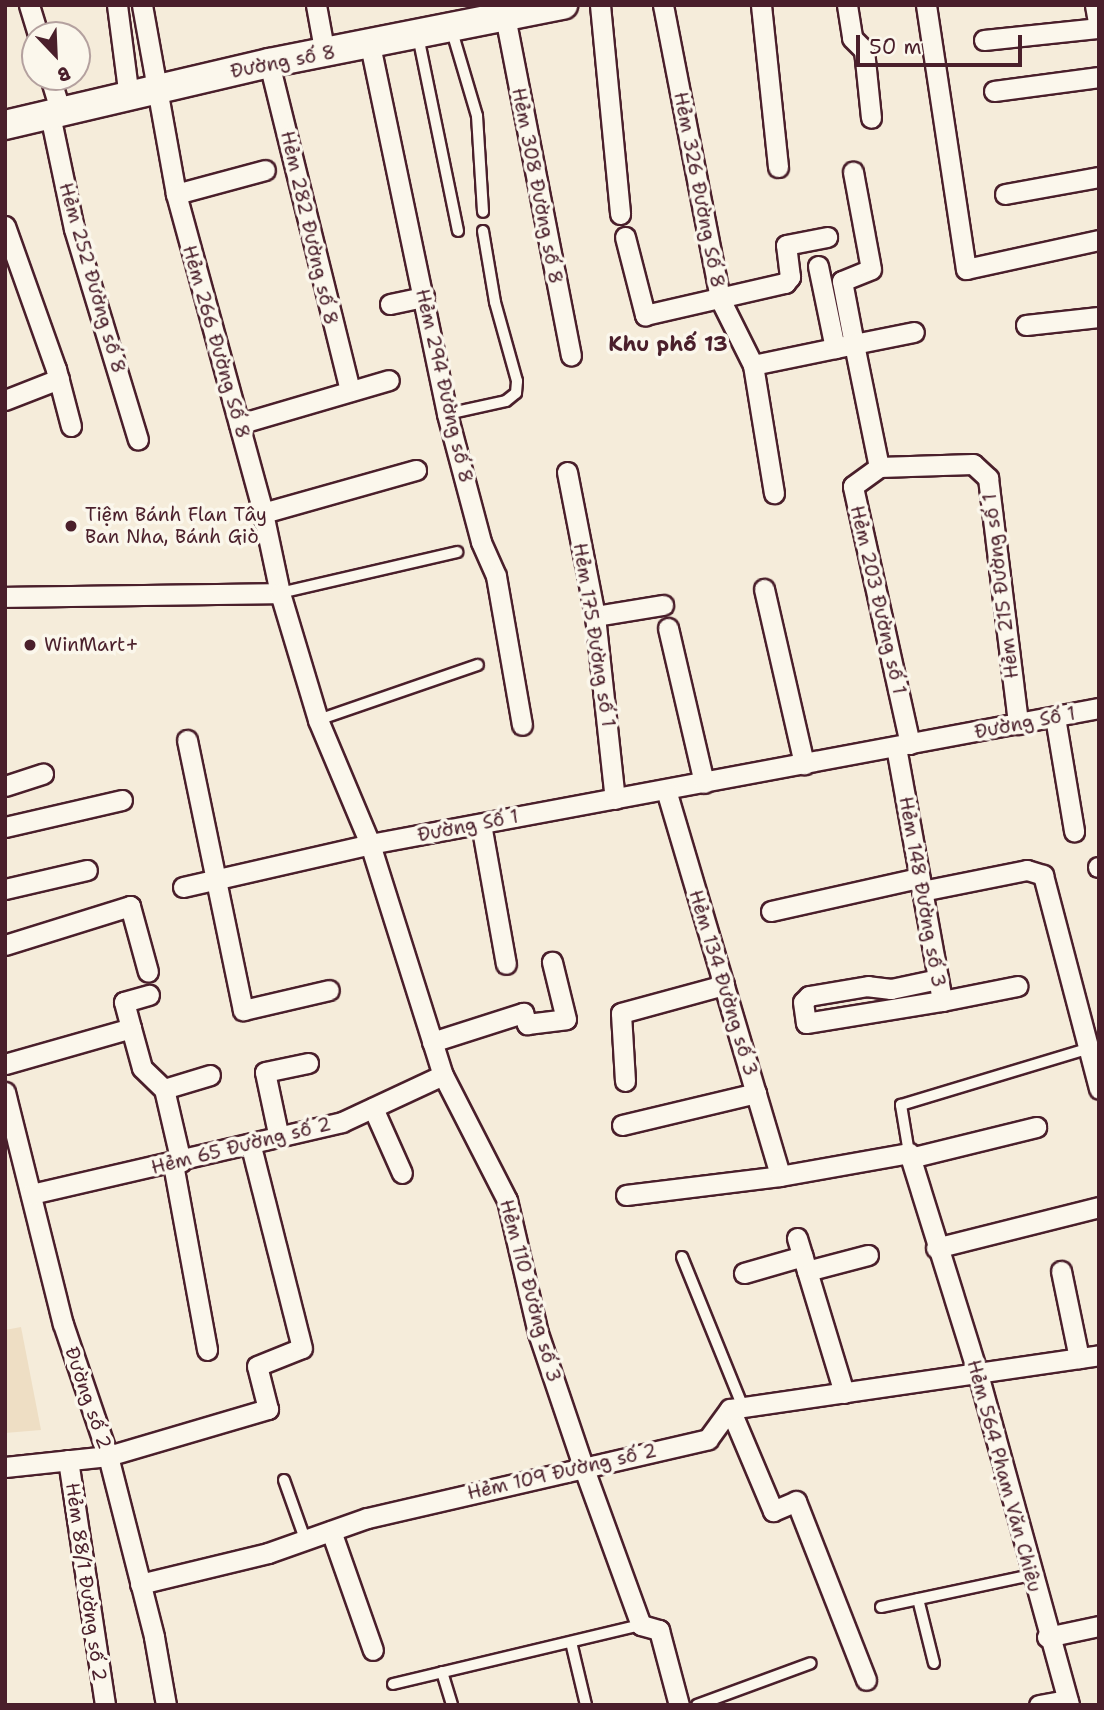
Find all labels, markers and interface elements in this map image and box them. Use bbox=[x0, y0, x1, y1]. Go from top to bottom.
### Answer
north arrow bbox=[21, 21, 91, 91]
scale bar bbox=[859, 21, 1025, 65]
text: 50 m bbox=[869, 33, 922, 61]
street label: Đường số 8 bbox=[229, 41, 337, 83]
text: B bbox=[53, 60, 74, 88]
street label: Hẻm 308 Đường số 8 bbox=[507, 86, 567, 286]
street label: Hẻm 326 Đường Số 8 bbox=[669, 90, 729, 290]
street label: Hẻm 282 Đường số 8 bbox=[276, 129, 342, 327]
street label: Hẻm 252 Đường số 8 bbox=[54, 180, 130, 376]
street label: Hẻm 266 Đường Số 8 bbox=[177, 243, 255, 441]
street label: Hẻm 294 Đường số 8 bbox=[411, 287, 477, 485]
district label: Khu phố 13 bbox=[608, 331, 728, 357]
street label: Hẻm 215 Đường số 1 bbox=[978, 492, 1024, 680]
street label: Hẻm 203 Đường số 1 bbox=[845, 503, 911, 697]
place label: Tiệm Bánh Flan Tây Ban Nha, Bánh Giò bbox=[85, 504, 267, 548]
marker: Tiệm Bánh Flan Tây Ban Nha, Bánh Giò bbox=[63, 518, 79, 534]
street label: Hẻm 175 Đường số 1 bbox=[568, 541, 620, 729]
place label: WinMart+ bbox=[44, 634, 139, 656]
marker: WinMart+ bbox=[22, 637, 38, 653]
street label: Đường Số 1 bbox=[973, 702, 1077, 744]
street label: Hẻm 148 Đường số 3 bbox=[894, 795, 950, 989]
street label: Đường Số 1 bbox=[416, 805, 520, 847]
street label: Hẻm 134 Đường số 3 bbox=[684, 887, 762, 1079]
street label: Hẻm 65 Đường số 2 bbox=[149, 1113, 333, 1179]
street label: Hẻm 110 Đường số 3 bbox=[495, 1197, 565, 1385]
street label: Đường số 2 bbox=[60, 1344, 116, 1452]
street label: Hẻm 564 Phạm Văn Chiêu bbox=[962, 1357, 1046, 1595]
street label: Hẻm 109 Đường số 2 bbox=[465, 1439, 659, 1505]
street label: Hẻm 88/1 Đường số 2 bbox=[61, 1481, 111, 1683]

